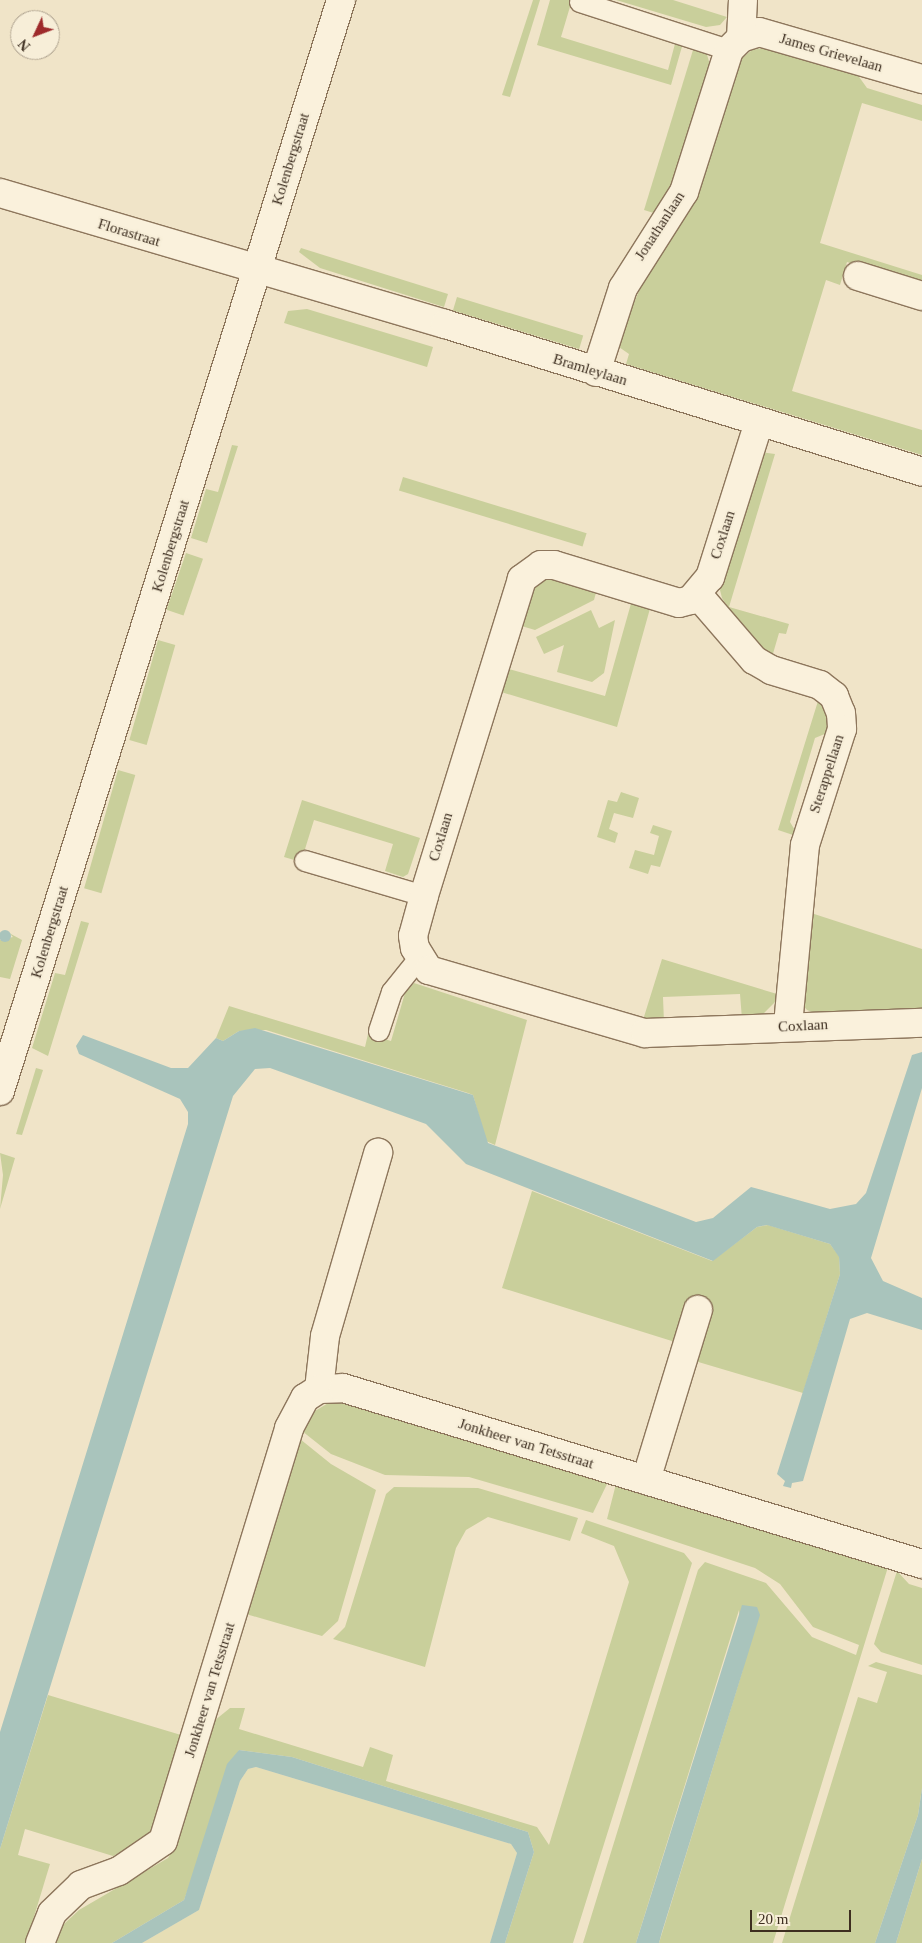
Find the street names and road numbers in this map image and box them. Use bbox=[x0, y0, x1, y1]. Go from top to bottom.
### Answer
street label: James Grievelaan bbox=[777, 30, 885, 76]
street label: Kolenbergstraat bbox=[268, 111, 314, 207]
street label: Jonathanlaan bbox=[631, 188, 689, 264]
street label: Florastraat bbox=[96, 215, 162, 251]
street label: Bramleylaan bbox=[551, 350, 629, 390]
street label: Kolenbergstraat bbox=[148, 498, 194, 594]
street label: Coxlaan bbox=[707, 508, 739, 562]
street label: Sterappellaan bbox=[806, 732, 848, 816]
street label: Coxlaan bbox=[425, 810, 457, 864]
street label: Kolenbergstraat bbox=[27, 884, 73, 980]
street label: Coxlaan bbox=[778, 1016, 828, 1036]
street label: Jonkheer van Tetsstraat bbox=[456, 1415, 596, 1473]
street label: Jonkheer van Tetsstraat bbox=[181, 1620, 239, 1760]

